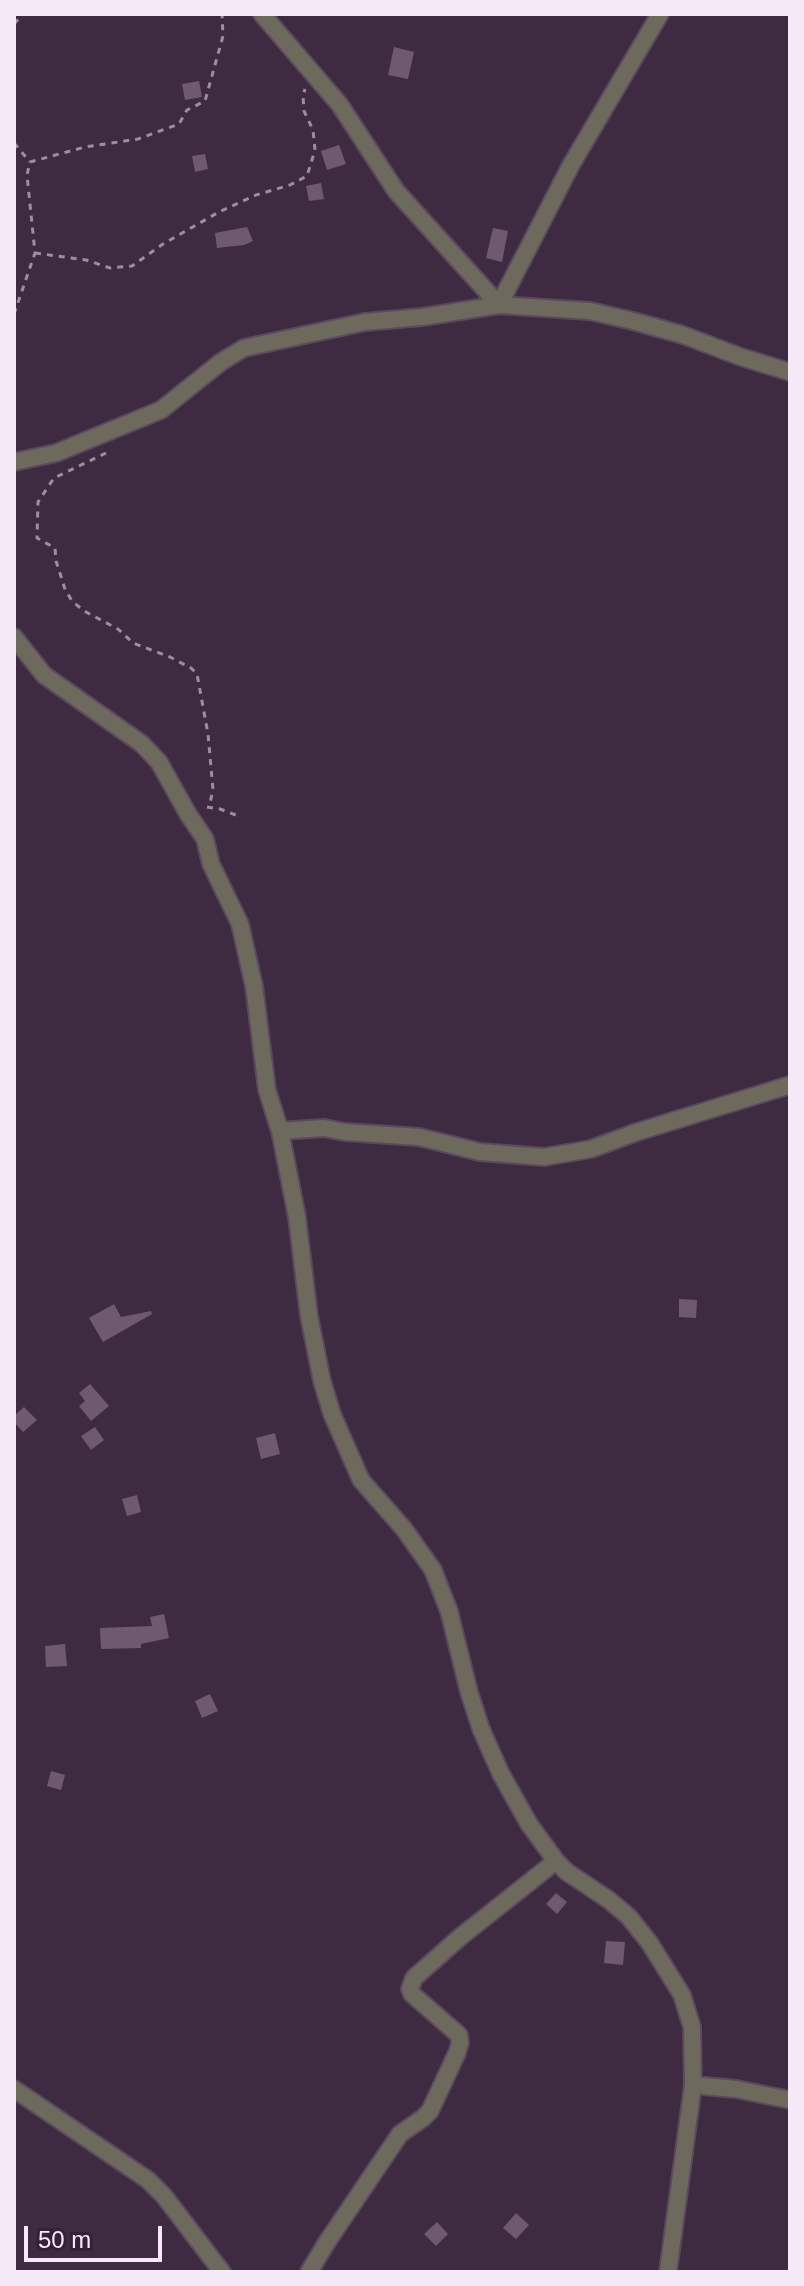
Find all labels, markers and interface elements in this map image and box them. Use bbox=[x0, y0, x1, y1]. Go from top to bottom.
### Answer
scale bar bbox=[28, 2210, 166, 2260]
text: 50 m bbox=[38, 2226, 91, 2253]

